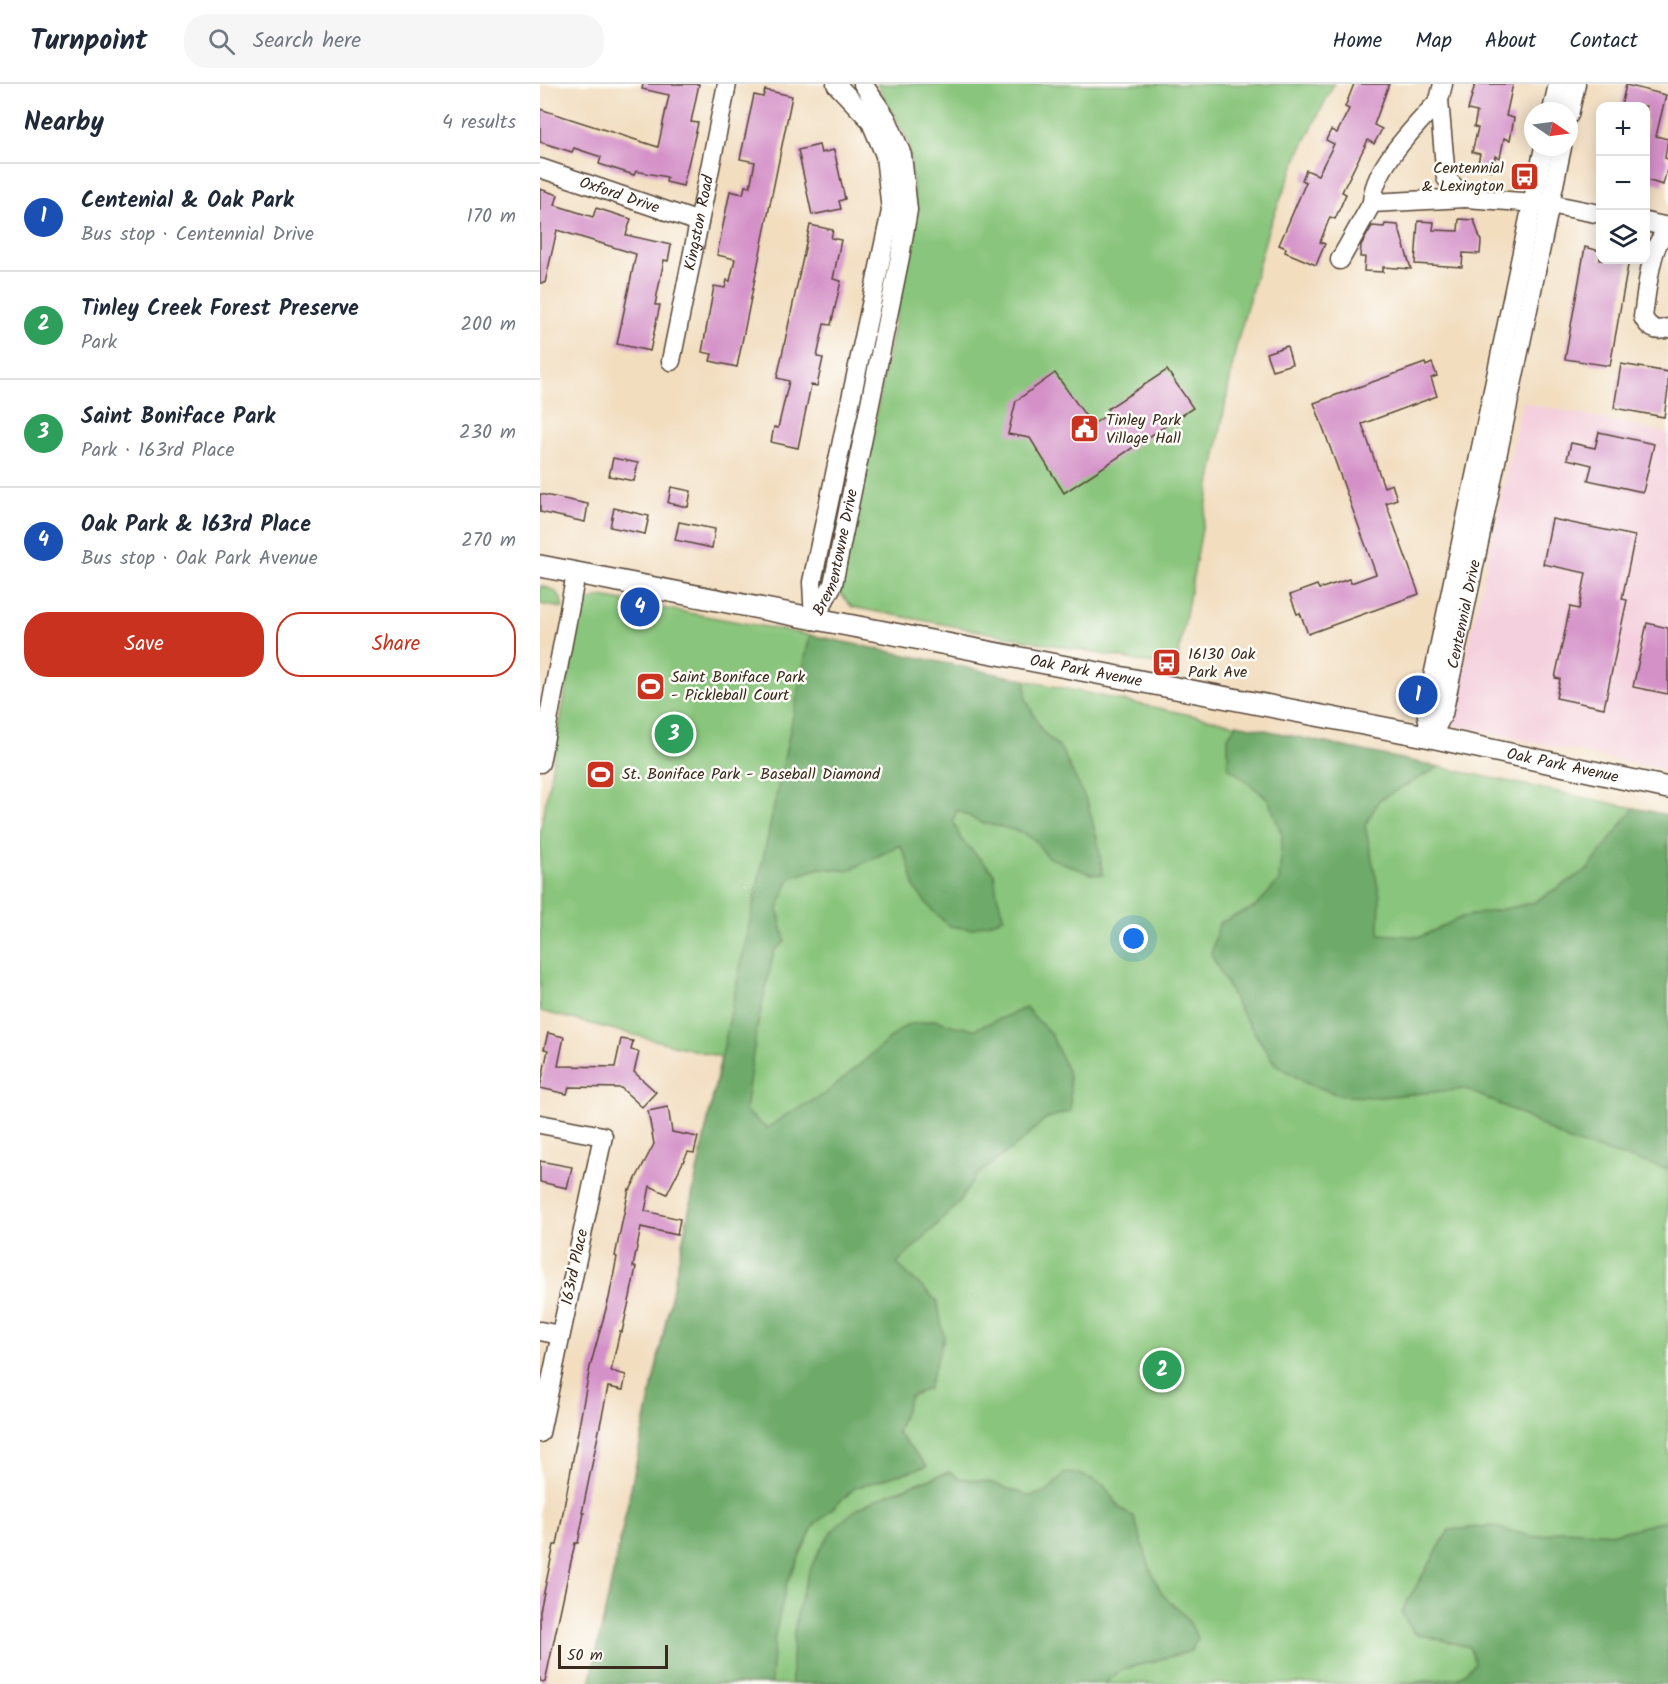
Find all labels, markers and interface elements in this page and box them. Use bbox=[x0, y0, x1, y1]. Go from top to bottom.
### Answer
search box bbox=[184, 14, 604, 68]
text: Turnpoint bbox=[30, 19, 148, 64]
text: Search here bbox=[253, 24, 361, 59]
icon: search bbox=[205, 25, 238, 58]
text: Home bbox=[1333, 25, 1382, 58]
text: Map bbox=[1415, 25, 1452, 58]
text: About bbox=[1485, 25, 1536, 58]
text: Contact bbox=[1569, 25, 1638, 58]
text: Nearby bbox=[24, 102, 104, 144]
north arrow bbox=[1524, 102, 1578, 156]
map controls bbox=[1596, 102, 1650, 264]
button: + bbox=[1596, 102, 1650, 156]
text: 4 results bbox=[442, 107, 516, 139]
place label: Centennial & Lexington bbox=[1422, 156, 1504, 199]
button: − bbox=[1596, 156, 1650, 210]
bus stop icon: Centennial & Lexington bbox=[1509, 161, 1541, 193]
street label: Oxford Drive bbox=[576, 170, 663, 220]
street label: Kingston Road bbox=[677, 172, 721, 273]
text: Centenial & Oak Park bbox=[81, 184, 294, 219]
text: 1 bbox=[40, 201, 47, 233]
text: 170 m bbox=[467, 201, 516, 233]
button: layers bbox=[1596, 210, 1650, 264]
text: Bus stop · Centennial Drive bbox=[81, 219, 314, 251]
text: Tinley Creek Forest Preserve bbox=[81, 292, 359, 327]
text: 2 bbox=[38, 309, 49, 341]
text: 200 m bbox=[460, 309, 516, 341]
text: Park bbox=[81, 327, 117, 359]
text: Saint Boniface Park bbox=[81, 400, 275, 435]
place label: Tinley Park Village Hall bbox=[1106, 408, 1181, 451]
public building icon: Tinley Park Village Hall bbox=[1069, 413, 1101, 445]
text: 3 bbox=[38, 417, 49, 449]
text: 230 m bbox=[459, 417, 516, 449]
text: Park · 163rd Place bbox=[81, 435, 235, 467]
street label: Brementowne Drive bbox=[806, 487, 865, 620]
text: Oak Park & 163rd Place bbox=[81, 508, 311, 543]
text: 4 bbox=[38, 525, 49, 557]
text: 270 m bbox=[461, 525, 516, 557]
text: Bus stop · Oak Park Avenue bbox=[81, 543, 318, 575]
street label: Centennial Drive bbox=[1440, 557, 1488, 671]
pin: 4 bbox=[620, 584, 660, 630]
button: Save bbox=[24, 612, 264, 677]
button: Share bbox=[276, 612, 516, 677]
place label: 16130 Oak Park Ave bbox=[1188, 642, 1256, 685]
bus stop icon: 16130 Oak Park Ave bbox=[1151, 647, 1183, 679]
street label: Oak Park Avenue bbox=[1028, 648, 1144, 694]
place label: Saint Boniface Park - Pickleball Court bbox=[671, 665, 805, 708]
sports icon: Saint Boniface Park - Pickleball Court bbox=[634, 670, 666, 702]
pin: 1 bbox=[1398, 672, 1438, 718]
pin: 3 bbox=[654, 712, 694, 756]
street label: Oak Park Avenue bbox=[1504, 741, 1621, 790]
sports icon: St. Boniface Park - Baseball Diamond bbox=[585, 758, 617, 790]
place label: St. Boniface Park - Baseball Diamond bbox=[622, 762, 881, 787]
your location bbox=[1119, 924, 1148, 953]
street label: 163rd Place bbox=[555, 1227, 595, 1307]
pin: 2 bbox=[1142, 1348, 1182, 1392]
scale bar bbox=[558, 1642, 668, 1670]
text: 50 m bbox=[567, 1643, 603, 1668]

